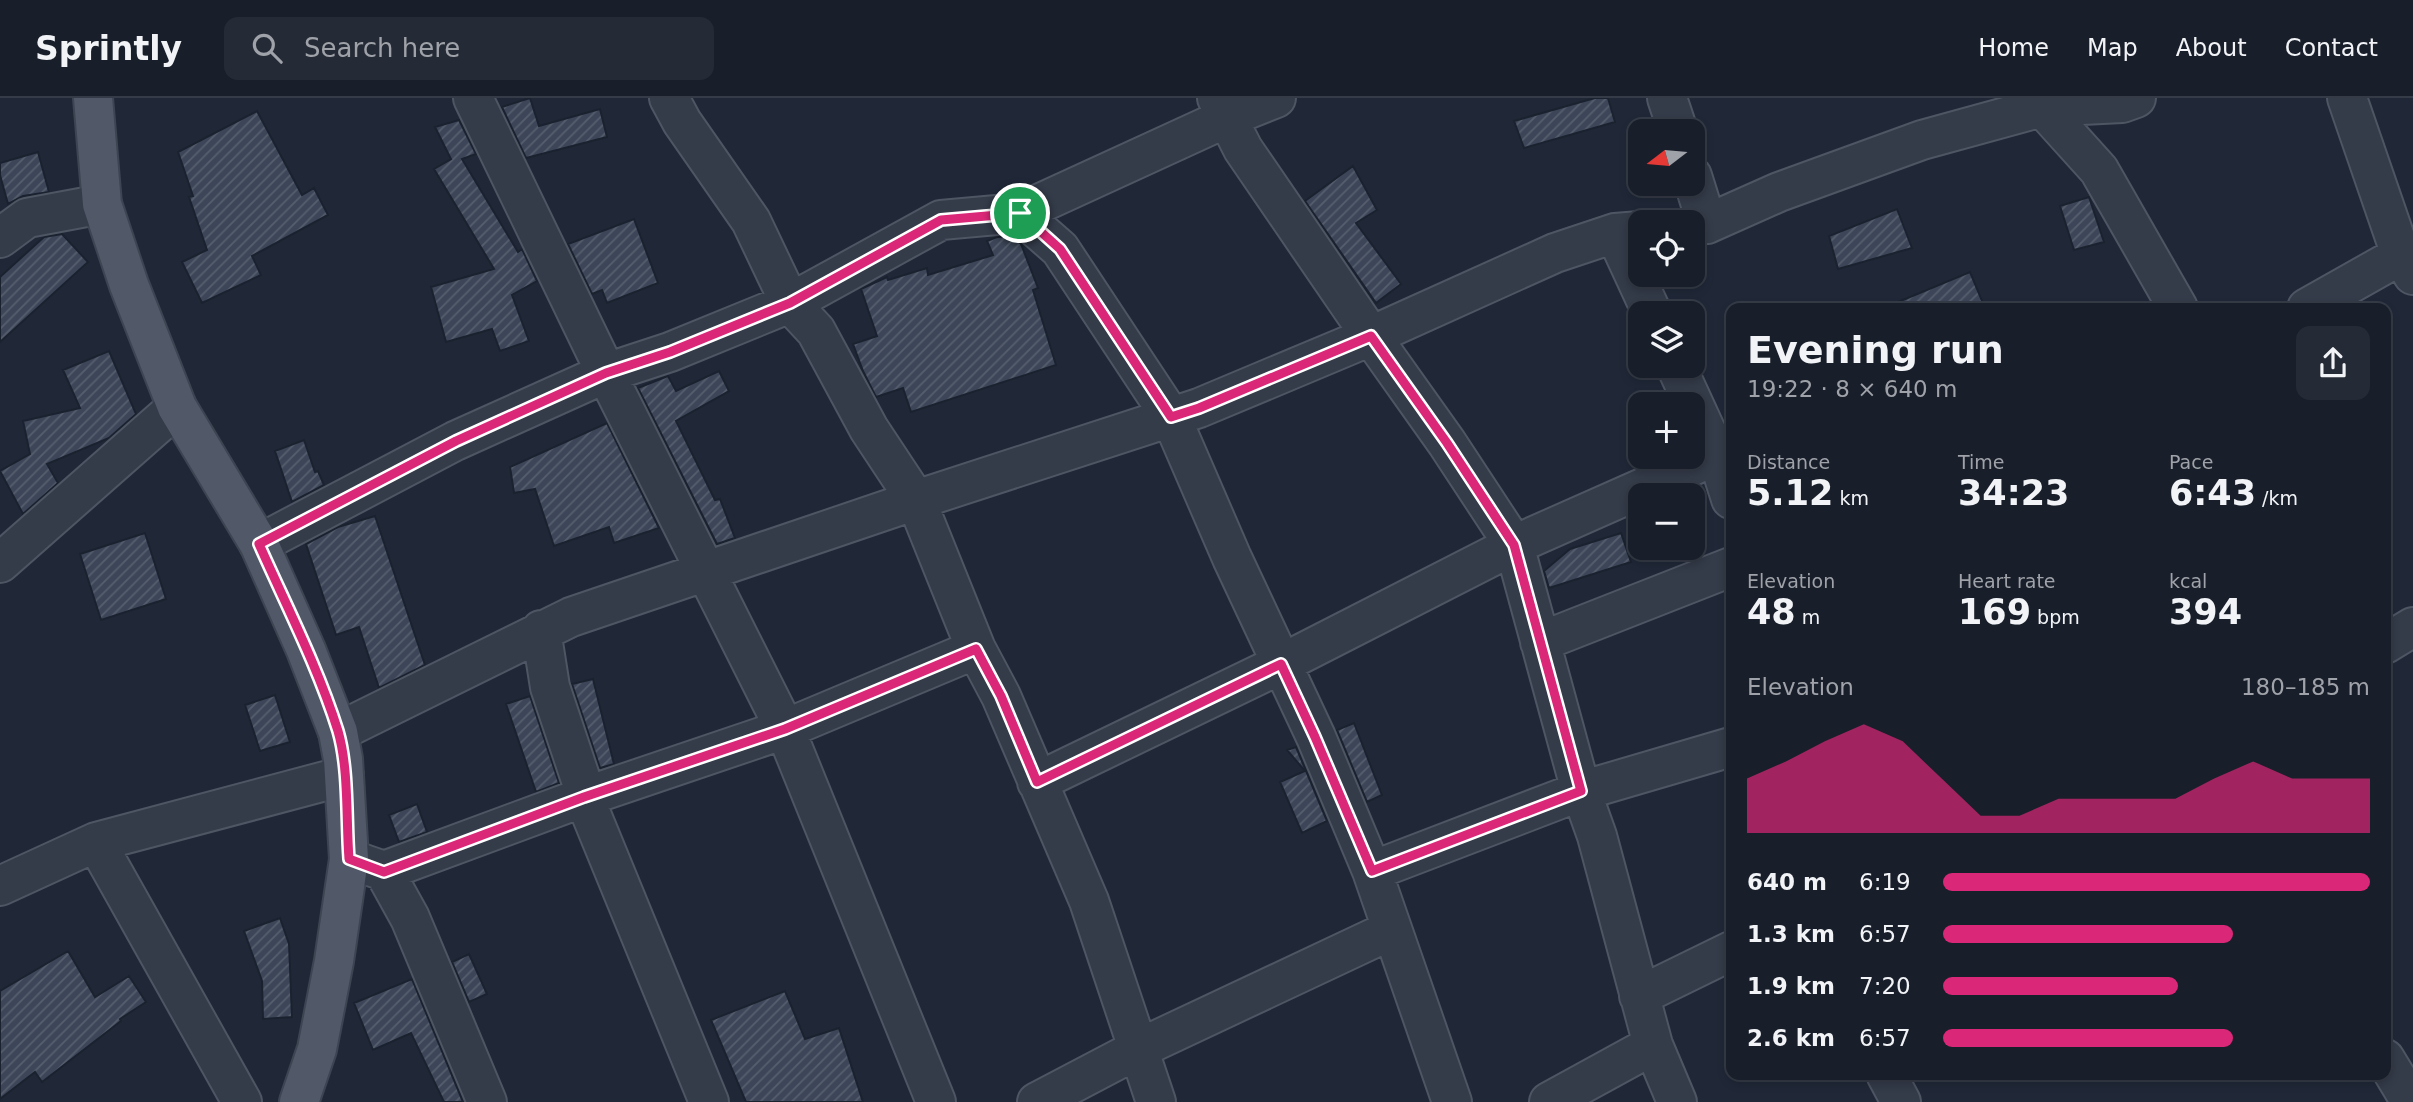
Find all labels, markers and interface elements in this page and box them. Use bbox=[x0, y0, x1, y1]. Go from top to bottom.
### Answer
search box bbox=[224, 17, 714, 80]
text: Sprintly bbox=[35, 29, 182, 68]
icon: search bbox=[248, 29, 286, 67]
text: Search here bbox=[304, 33, 460, 63]
text: Home bbox=[1978, 34, 2049, 62]
text: Map bbox=[2087, 34, 2138, 62]
text: About bbox=[2176, 34, 2247, 62]
text: Contact bbox=[2285, 34, 2378, 62]
north arrow bbox=[1628, 119, 1704, 196]
map controls bbox=[1628, 119, 1705, 560]
pin bbox=[990, 183, 1050, 243]
icon: arrive bbox=[1001, 194, 1039, 232]
button: locate bbox=[1628, 210, 1705, 287]
button: layers bbox=[1628, 301, 1705, 378]
button: share bbox=[2296, 326, 2370, 400]
text: Evening run bbox=[1747, 328, 2004, 372]
text: 19:22 · 8 × 640 m bbox=[1747, 376, 1957, 402]
button: + bbox=[1628, 392, 1705, 469]
text: Distance bbox=[1747, 451, 1830, 473]
text: Time bbox=[1958, 451, 2005, 473]
text: Pace bbox=[2169, 451, 2213, 473]
text: 5.12 bbox=[1747, 473, 1833, 513]
text: 34:23 bbox=[1958, 473, 2069, 513]
text: 6:43 bbox=[2169, 473, 2256, 513]
button: − bbox=[1628, 483, 1705, 560]
text: km bbox=[1833, 487, 1869, 509]
text: /km bbox=[2256, 487, 2298, 509]
text: Elevation bbox=[1747, 570, 1835, 592]
text: Heart rate bbox=[1958, 570, 2056, 592]
text: kcal bbox=[2169, 570, 2207, 592]
text: 48 bbox=[1747, 592, 1796, 632]
text: 169 bbox=[1958, 592, 2031, 632]
text: 394 bbox=[2169, 592, 2242, 632]
text: m bbox=[1796, 606, 1820, 628]
text: bpm bbox=[2031, 606, 2080, 628]
text: Elevation bbox=[1747, 674, 1854, 700]
text: 180–185 m bbox=[2241, 674, 2370, 700]
text: 640 m bbox=[1747, 869, 1827, 895]
text: 6:19 bbox=[1859, 869, 1911, 895]
text: 1.3 km bbox=[1747, 921, 1835, 947]
text: 6:57 bbox=[1859, 921, 1911, 947]
text: 1.9 km bbox=[1747, 973, 1835, 999]
text: 7:20 bbox=[1859, 973, 1911, 999]
text: 2.6 km bbox=[1747, 1025, 1835, 1051]
text: 6:57 bbox=[1859, 1025, 1911, 1051]

